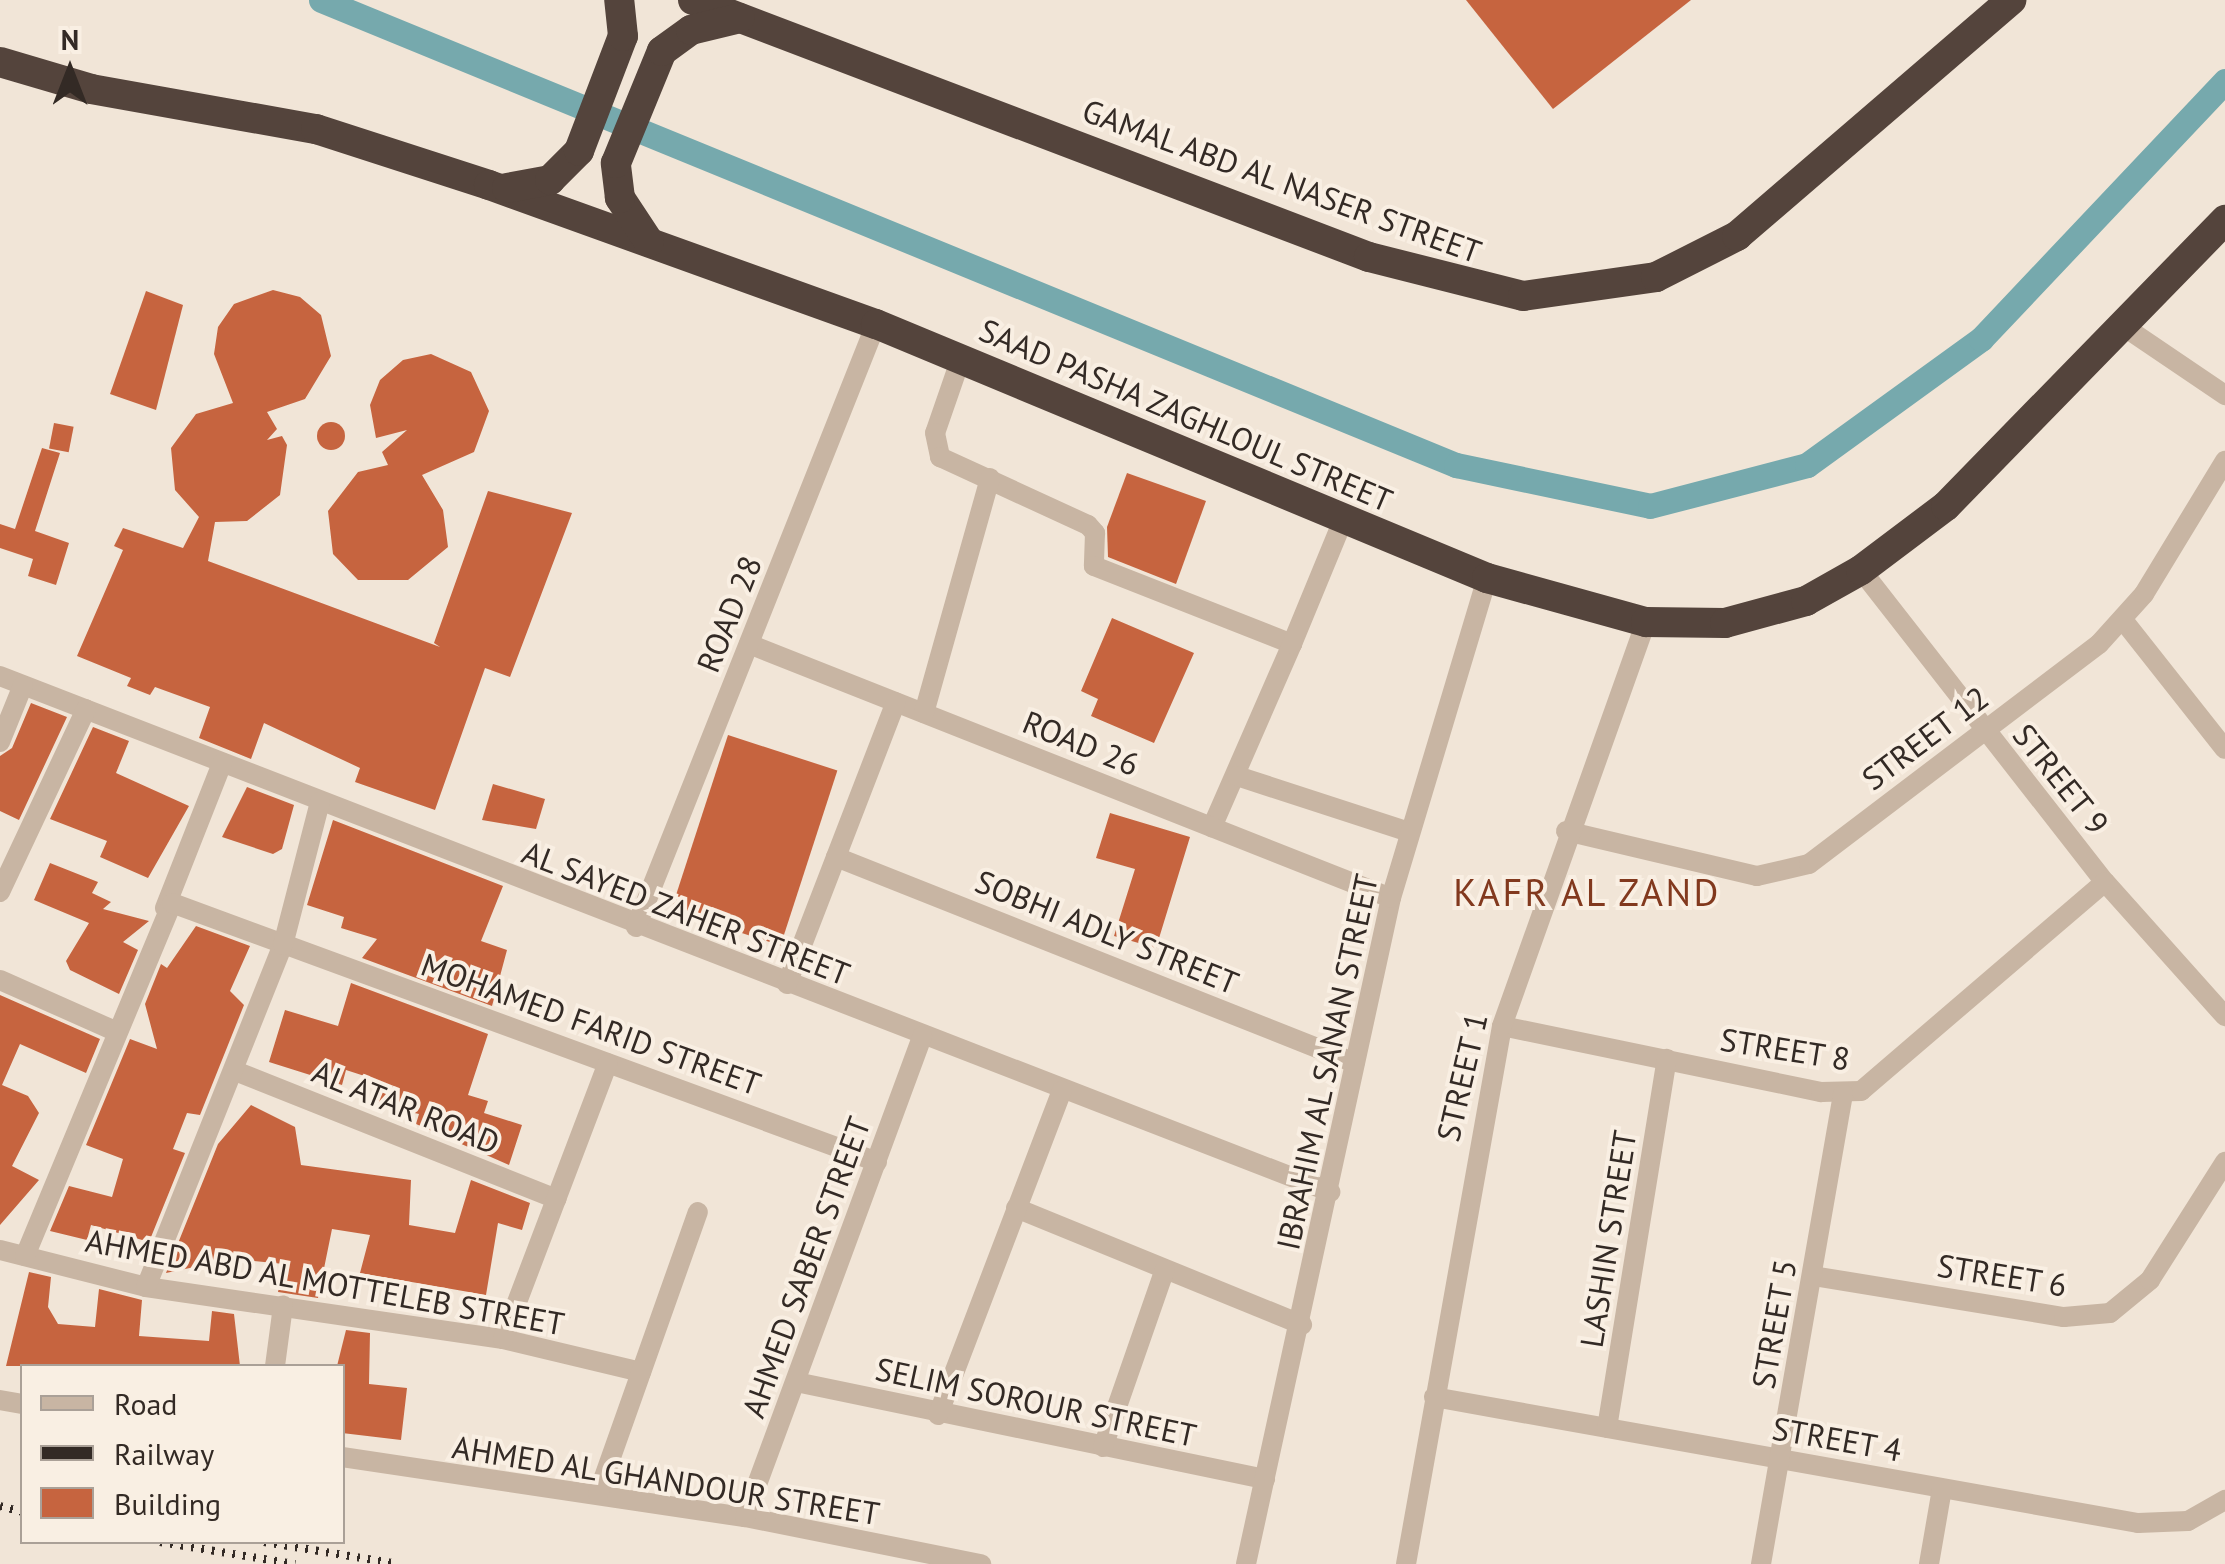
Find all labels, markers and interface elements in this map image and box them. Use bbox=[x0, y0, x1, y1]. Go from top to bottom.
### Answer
north arrow bbox=[20, 20, 120, 120]
text: N bbox=[61, 21, 79, 58]
street label: GAMAL ABD AL NASER STREET bbox=[1075, 90, 1489, 272]
street label: SAAD PASHA ZAGHLOUL STREET bbox=[972, 310, 1400, 520]
street label: ROAD 28 bbox=[688, 550, 770, 678]
street label: STREET 12 bbox=[1854, 678, 1996, 798]
street label: ROAD 26 bbox=[1017, 702, 1145, 784]
street label: STREET 9 bbox=[2005, 716, 2117, 842]
street label: AL SAYED ZAHER STREET bbox=[516, 832, 856, 994]
street label: SOBHI ADLY STREET bbox=[969, 861, 1245, 1003]
district label: KAFR AL ZAND bbox=[1451, 869, 1723, 915]
street label: IBRAHIM AL SANAN STREET bbox=[1268, 870, 1386, 1254]
street label: MOHAMED FARID STREET bbox=[416, 945, 766, 1103]
street label: STREET 1 bbox=[1428, 1008, 1496, 1146]
street label: STREET 8 bbox=[1717, 1020, 1853, 1078]
street label: AL ATAR ROAD bbox=[306, 1052, 506, 1162]
street label: AHMED SABER STREET bbox=[734, 1111, 878, 1423]
street label: LASHIN STREET bbox=[1572, 1128, 1644, 1350]
street label: AHMED ABD AL MOTTELEB STREET bbox=[81, 1221, 569, 1343]
street label: STREET 6 bbox=[1934, 1246, 2070, 1304]
street label: STREET 5 bbox=[1744, 1256, 1804, 1392]
street label: SELIM SOROUR STREET bbox=[872, 1349, 1200, 1455]
legend bbox=[20, 1364, 345, 1544]
text: Road bbox=[114, 1384, 178, 1423]
street label: STREET 4 bbox=[1769, 1409, 1905, 1469]
street label: AHMED AL GHANDOUR STREET bbox=[448, 1427, 884, 1533]
text: Railway bbox=[114, 1434, 214, 1473]
text: Building bbox=[114, 1484, 221, 1523]

